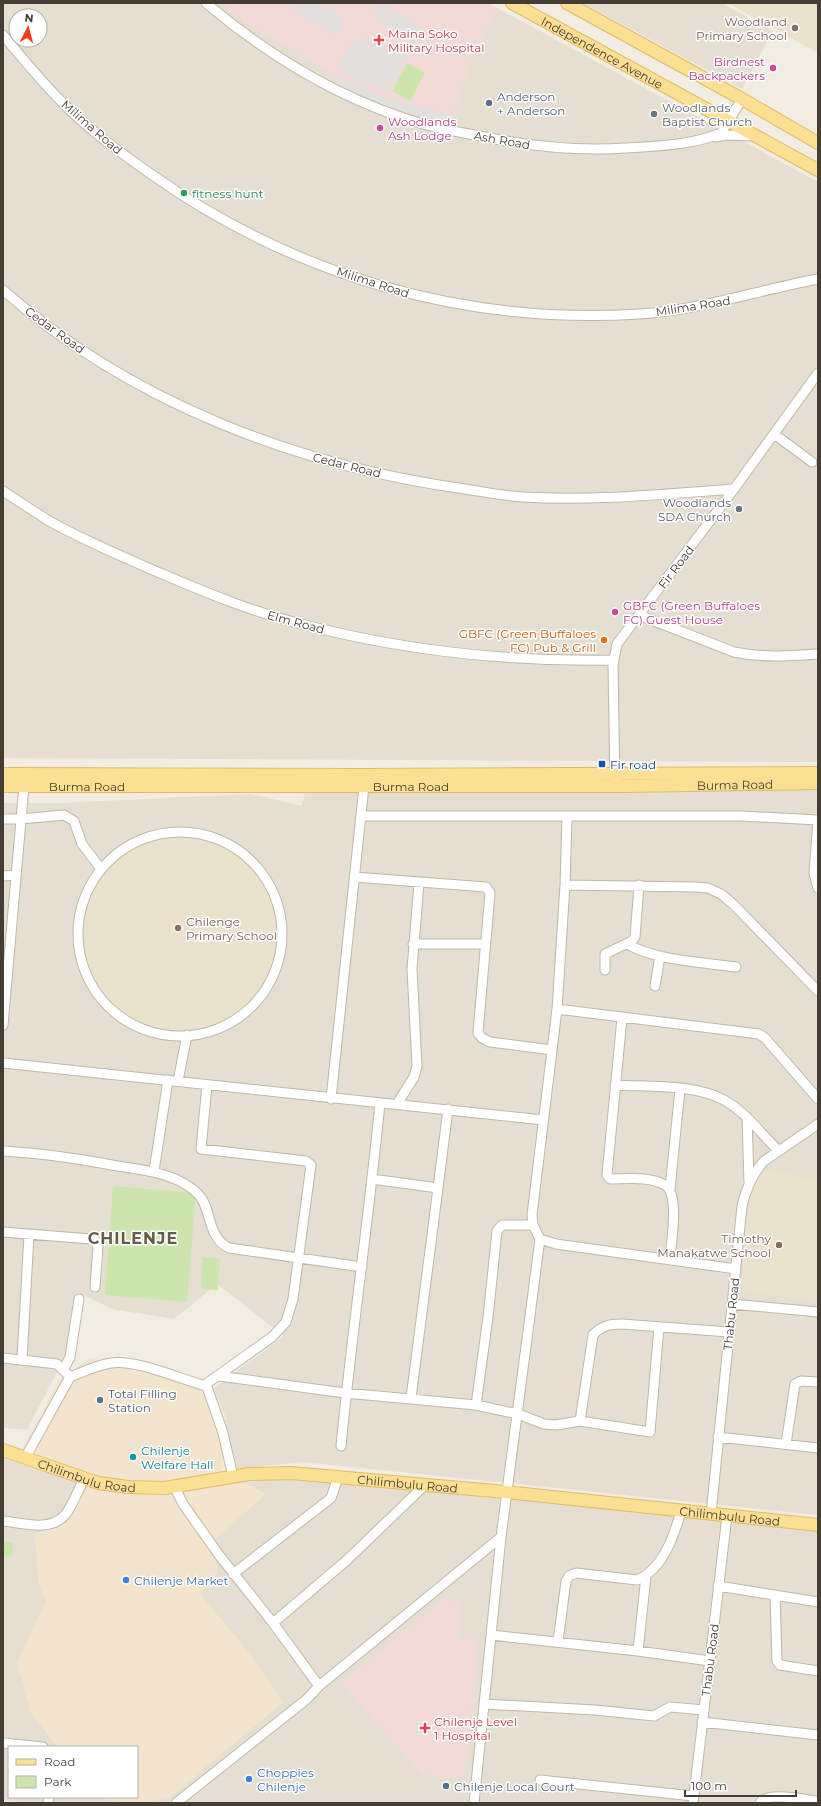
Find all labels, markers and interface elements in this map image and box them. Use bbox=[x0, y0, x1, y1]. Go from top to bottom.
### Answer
north arrow bbox=[8, 8, 48, 48]
text: N bbox=[24, 11, 34, 25]
street label: Independence Avenue bbox=[539, 13, 666, 92]
place label: Woodland Primary School bbox=[696, 14, 787, 43]
marker: Woodland Primary School bbox=[790, 23, 800, 33]
place label: Maina Soko Military Hospital bbox=[388, 26, 484, 55]
marker: Maina Soko Military Hospital bbox=[373, 34, 385, 46]
place label: Birdnest Backpackers bbox=[688, 54, 765, 83]
marker: Birdnest Backpackers bbox=[768, 63, 778, 73]
place label: Anderson + Anderson bbox=[497, 89, 565, 118]
street label: Milima Road bbox=[59, 97, 125, 157]
marker: Anderson + Anderson bbox=[484, 98, 494, 108]
place label: Woodlands Baptist Church bbox=[662, 100, 752, 129]
marker: Woodlands Baptist Church bbox=[649, 109, 659, 119]
place label: Woodlands Ash Lodge bbox=[388, 114, 456, 143]
marker: Woodlands Ash Lodge bbox=[375, 123, 385, 133]
street label: Ash Road bbox=[473, 128, 531, 152]
place label: fitness hunt bbox=[192, 186, 264, 201]
marker: fitness hunt bbox=[179, 188, 189, 198]
street label: Milima Road bbox=[335, 263, 411, 301]
street label: Milima Road bbox=[655, 293, 731, 319]
street label: Cedar Road bbox=[22, 303, 88, 357]
street label: Cedar Road bbox=[311, 449, 383, 481]
place label: Woodlands SDA Church bbox=[658, 495, 731, 524]
marker: Woodlands SDA Church bbox=[734, 504, 744, 514]
street label: Fir Road bbox=[655, 542, 697, 592]
place label: GBFC (Green Buffaloes FC) Guest House bbox=[623, 598, 760, 627]
street label: Elm Road bbox=[266, 607, 326, 637]
marker: GBFC (Green Buffaloes FC) Guest House bbox=[610, 607, 620, 617]
place label: GBFC (Green Buffaloes FC) Pub & Grill bbox=[459, 626, 596, 655]
marker: GBFC (Green Buffaloes FC) Pub & Grill bbox=[599, 635, 609, 645]
place label: Fir road bbox=[610, 757, 656, 772]
marker: Fir road bbox=[597, 759, 607, 769]
street label: Burma Road bbox=[697, 776, 773, 792]
street label: Burma Road bbox=[49, 779, 125, 794]
street label: Burma Road bbox=[373, 779, 449, 794]
place label: Chilenge Primary School bbox=[186, 914, 277, 943]
marker: Chilenge Primary School bbox=[173, 923, 183, 933]
district label: CHILENJE bbox=[88, 1229, 178, 1248]
place label: Timothy Manakatwe School bbox=[657, 1231, 771, 1260]
marker: Timothy Manakatwe School bbox=[774, 1240, 784, 1250]
street label: Thabu Road bbox=[720, 1277, 742, 1351]
place label: Total Filling Station bbox=[108, 1386, 177, 1415]
marker: Total Filling Station bbox=[95, 1395, 105, 1405]
place label: Chilenje Welfare Hall bbox=[141, 1443, 214, 1472]
marker: Chilenje Welfare Hall bbox=[128, 1452, 138, 1462]
street label: Chilimbulu Road bbox=[36, 1455, 136, 1495]
street label: Chilimbulu Road bbox=[356, 1471, 459, 1495]
street label: Chilimbulu Road bbox=[679, 1503, 781, 1528]
place label: Chilenje Market bbox=[134, 1573, 229, 1588]
marker: Chilenje Market bbox=[121, 1575, 131, 1585]
street label: Thabu Road bbox=[698, 1623, 722, 1697]
place label: Chilenje Level 1 Hospital bbox=[434, 1714, 517, 1743]
marker: Chilenje Level 1 Hospital bbox=[419, 1722, 431, 1734]
legend bbox=[8, 1746, 138, 1798]
text: Road bbox=[44, 1754, 75, 1769]
place label: Choppies Chilenje bbox=[257, 1765, 314, 1794]
scale bar bbox=[685, 1772, 796, 1798]
text: Park bbox=[44, 1774, 72, 1789]
marker: Choppies Chilenje bbox=[244, 1774, 254, 1784]
text: 100 m bbox=[691, 1778, 727, 1793]
place label: Chilenje Local Court bbox=[454, 1779, 575, 1794]
marker: Chilenje Local Court bbox=[441, 1781, 451, 1791]

